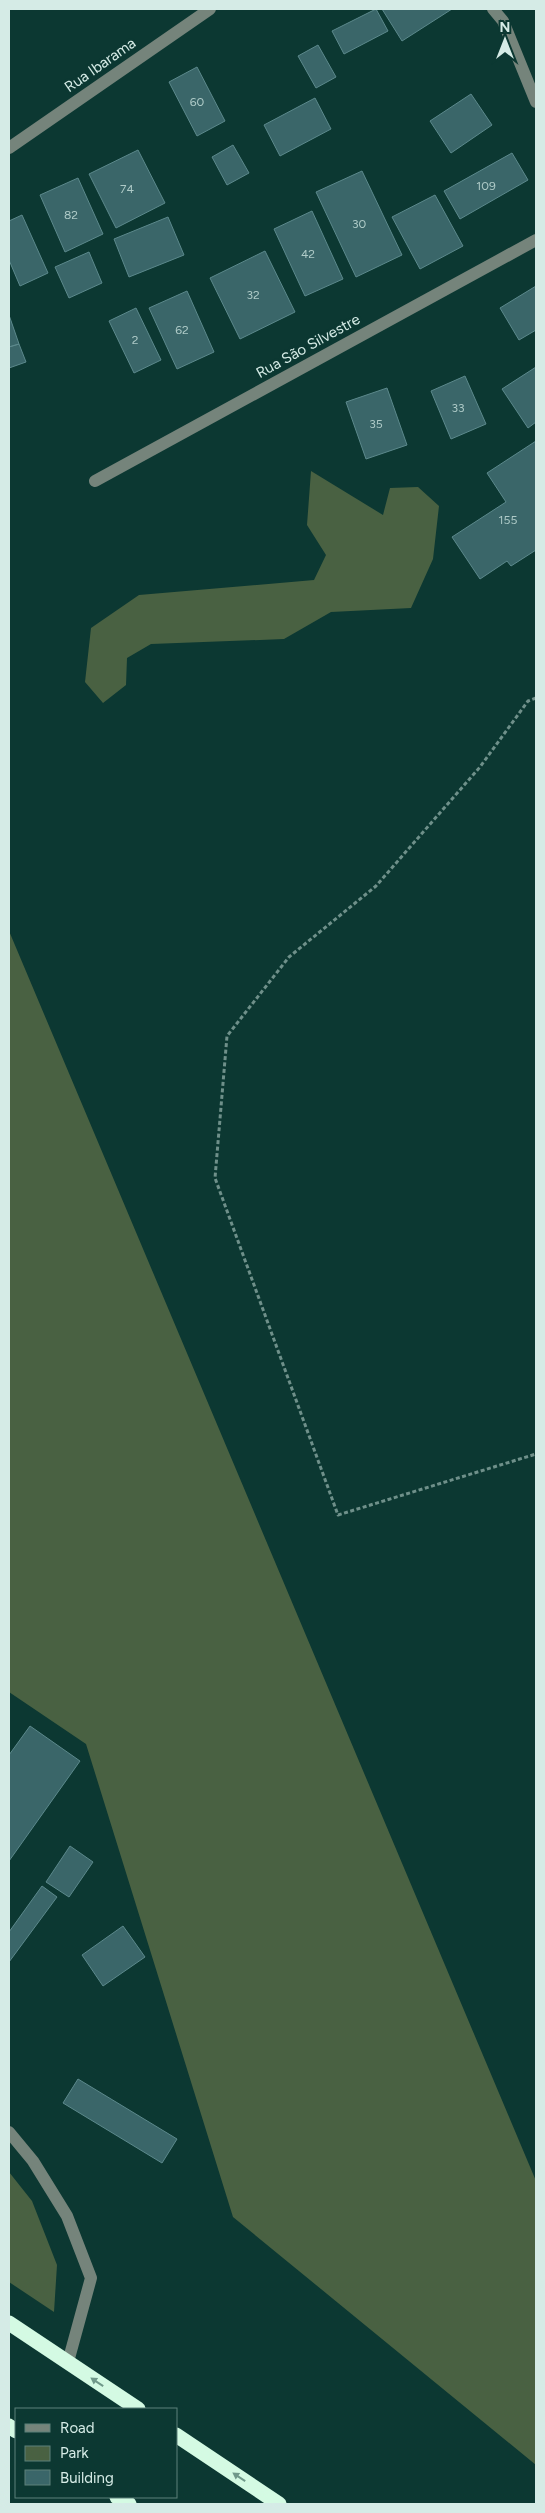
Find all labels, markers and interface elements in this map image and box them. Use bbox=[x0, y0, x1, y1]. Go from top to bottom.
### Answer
north arrow bbox=[480, 15, 530, 65]
text: N bbox=[500, 19, 510, 36]
street label: Rua Ibarama bbox=[61, 34, 139, 96]
house number: 60 bbox=[190, 95, 205, 109]
house number: 109 bbox=[476, 179, 496, 193]
house number: 74 bbox=[120, 182, 134, 196]
house number: 82 bbox=[64, 208, 78, 222]
house number: 30 bbox=[352, 217, 366, 231]
house number: 42 bbox=[301, 247, 315, 261]
house number: 32 bbox=[246, 288, 260, 302]
street label: Rua São Silvestre bbox=[253, 310, 363, 382]
house number: 62 bbox=[175, 323, 189, 337]
house number: 2 bbox=[132, 333, 138, 347]
house number: 33 bbox=[451, 401, 465, 415]
house number: 35 bbox=[369, 417, 383, 431]
house number: 155 bbox=[499, 513, 517, 527]
one-way arrow bbox=[91, 2377, 104, 2387]
legend bbox=[15, 2408, 178, 2498]
text: Road bbox=[60, 2419, 95, 2437]
text: Park bbox=[60, 2444, 89, 2462]
text: Building bbox=[60, 2469, 114, 2487]
one-way arrow bbox=[232, 2472, 245, 2482]

